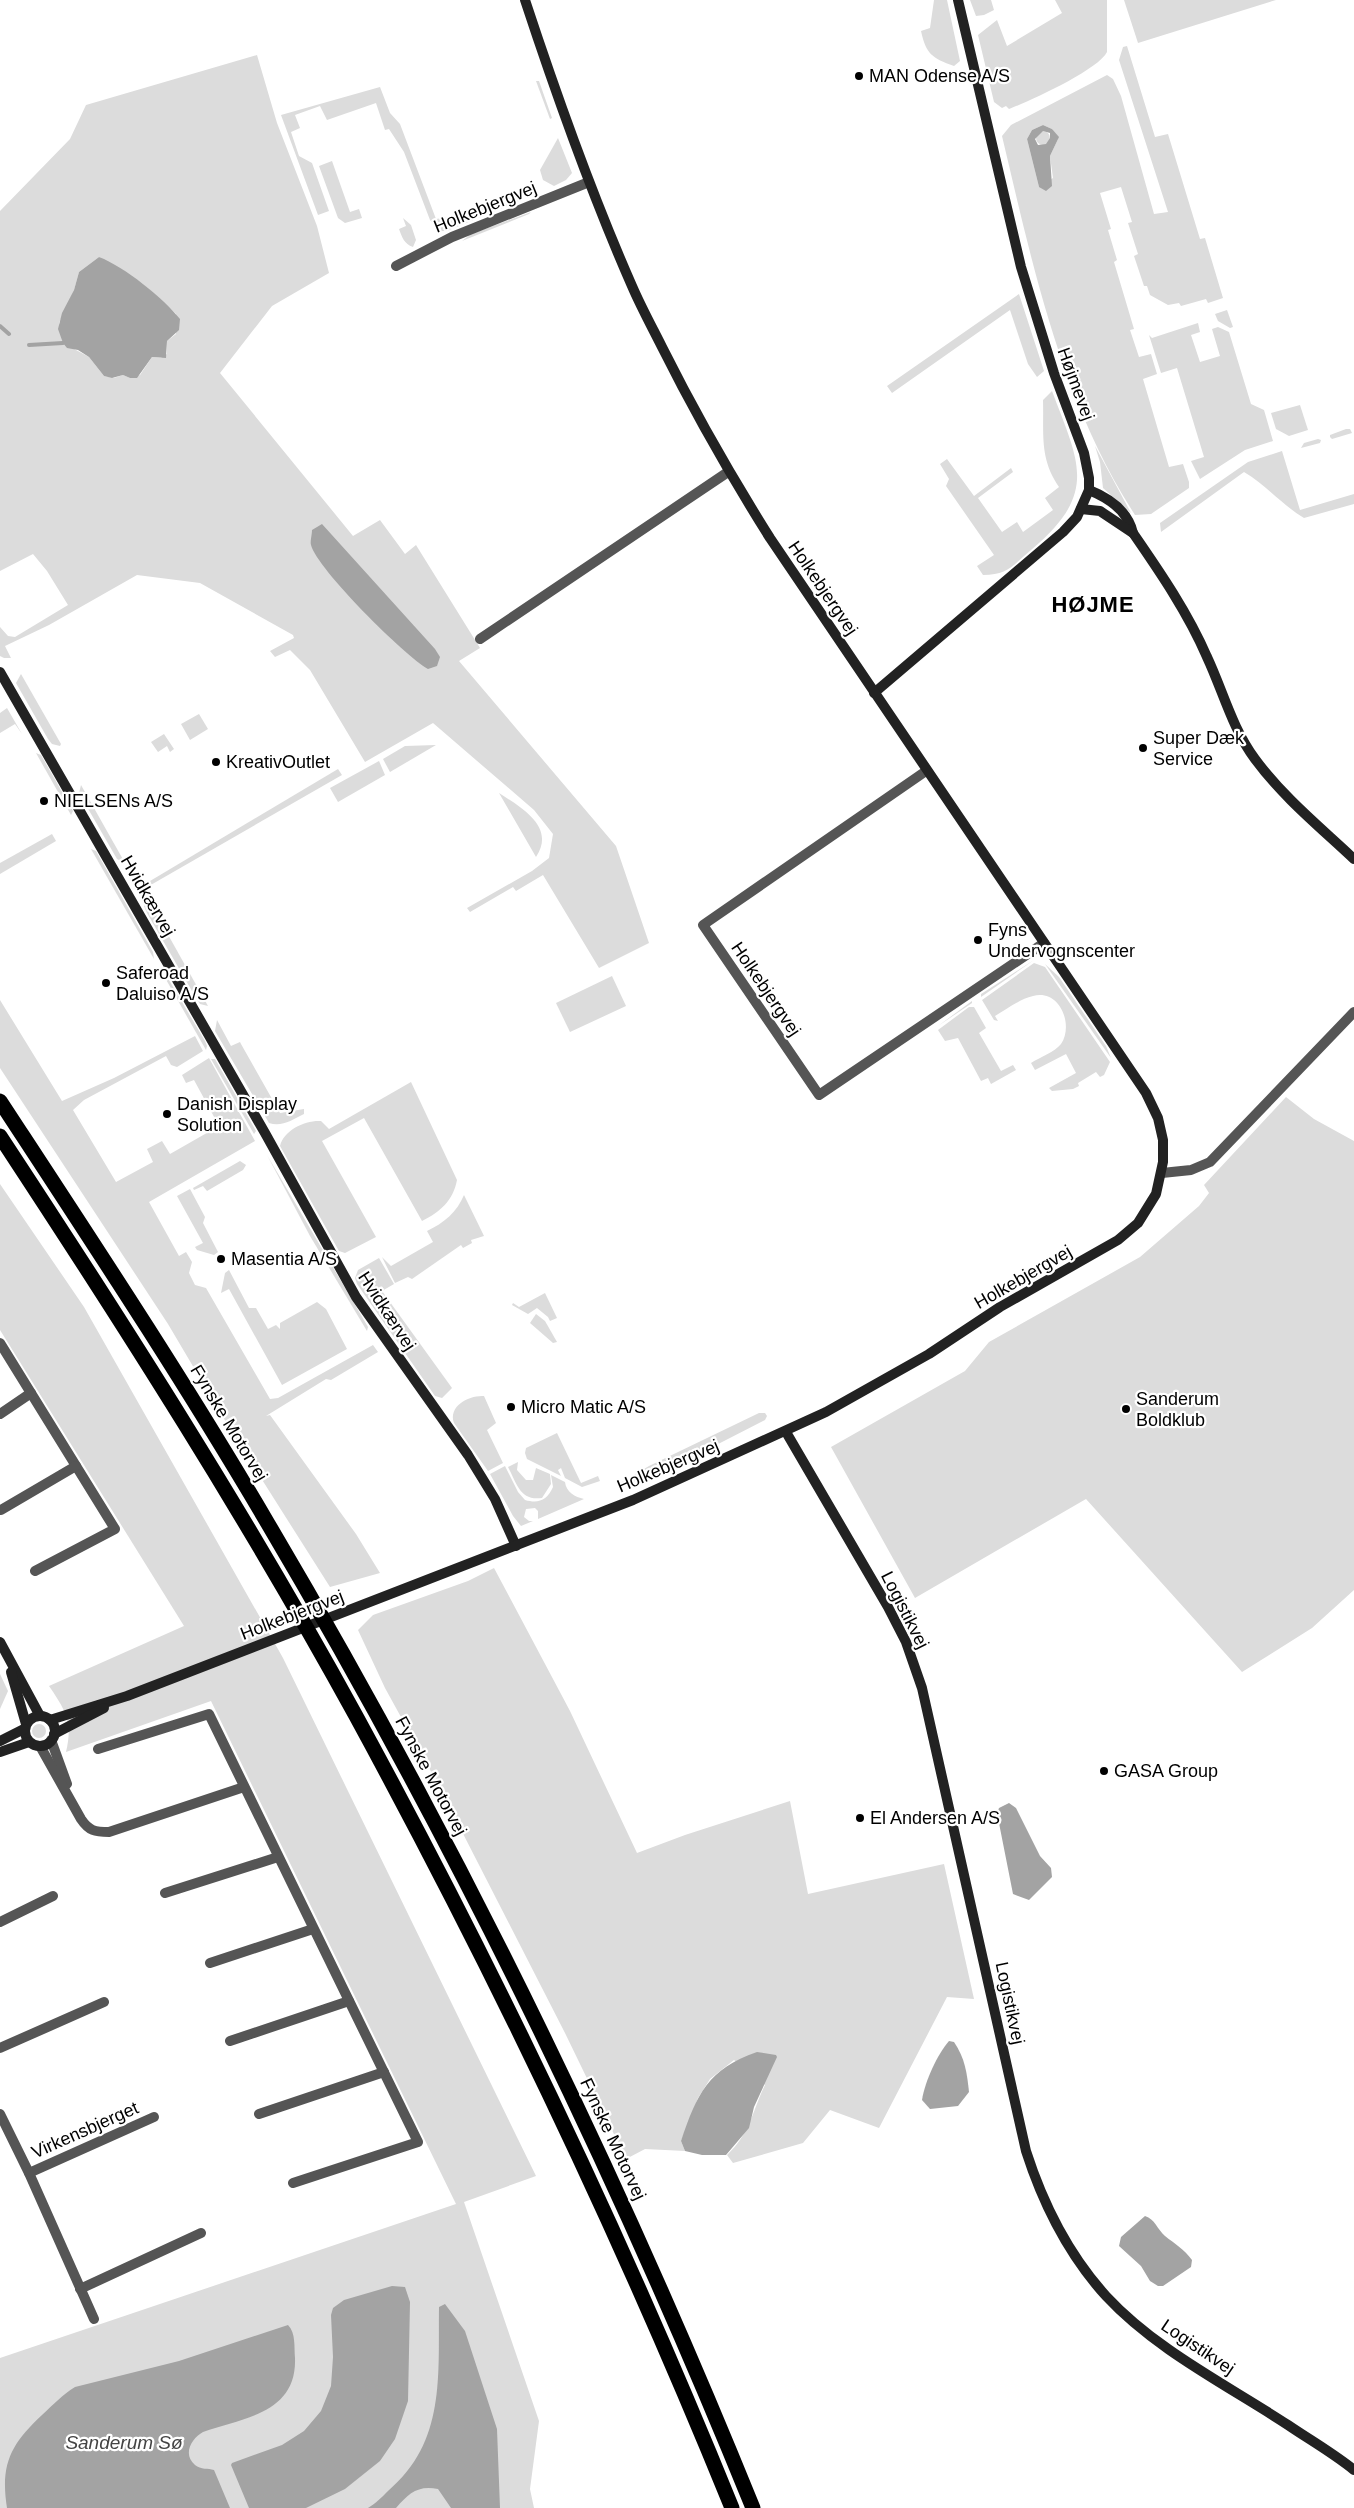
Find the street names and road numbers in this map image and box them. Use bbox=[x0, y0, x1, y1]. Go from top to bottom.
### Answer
street label: Holkebjergvej bbox=[431, 177, 539, 237]
street label: Højmevej bbox=[1054, 345, 1098, 423]
street label: Holkebjergvej bbox=[784, 537, 862, 639]
street label: Hvidkærvej bbox=[117, 852, 179, 940]
street label: Holkebjergvej bbox=[727, 938, 805, 1040]
street label: Holkebjergvej bbox=[971, 1241, 1075, 1313]
street label: Hvidkærvej bbox=[354, 1268, 420, 1354]
street label: Fynske Motorvej bbox=[186, 1361, 272, 1485]
street label: Holkebjergvej bbox=[614, 1435, 722, 1497]
street label: Logistikvej bbox=[877, 1568, 933, 1652]
street label: Holkebjergvej bbox=[238, 1586, 346, 1644]
street label: Fynske Motorvej bbox=[391, 1713, 471, 1839]
street label: Logistikvej bbox=[991, 1960, 1029, 2046]
street label: Fynske Motorvej bbox=[576, 2075, 650, 2203]
street label: Virkensbjerget bbox=[29, 2098, 141, 2162]
street label: Logistikvej bbox=[1158, 2315, 1238, 2379]

